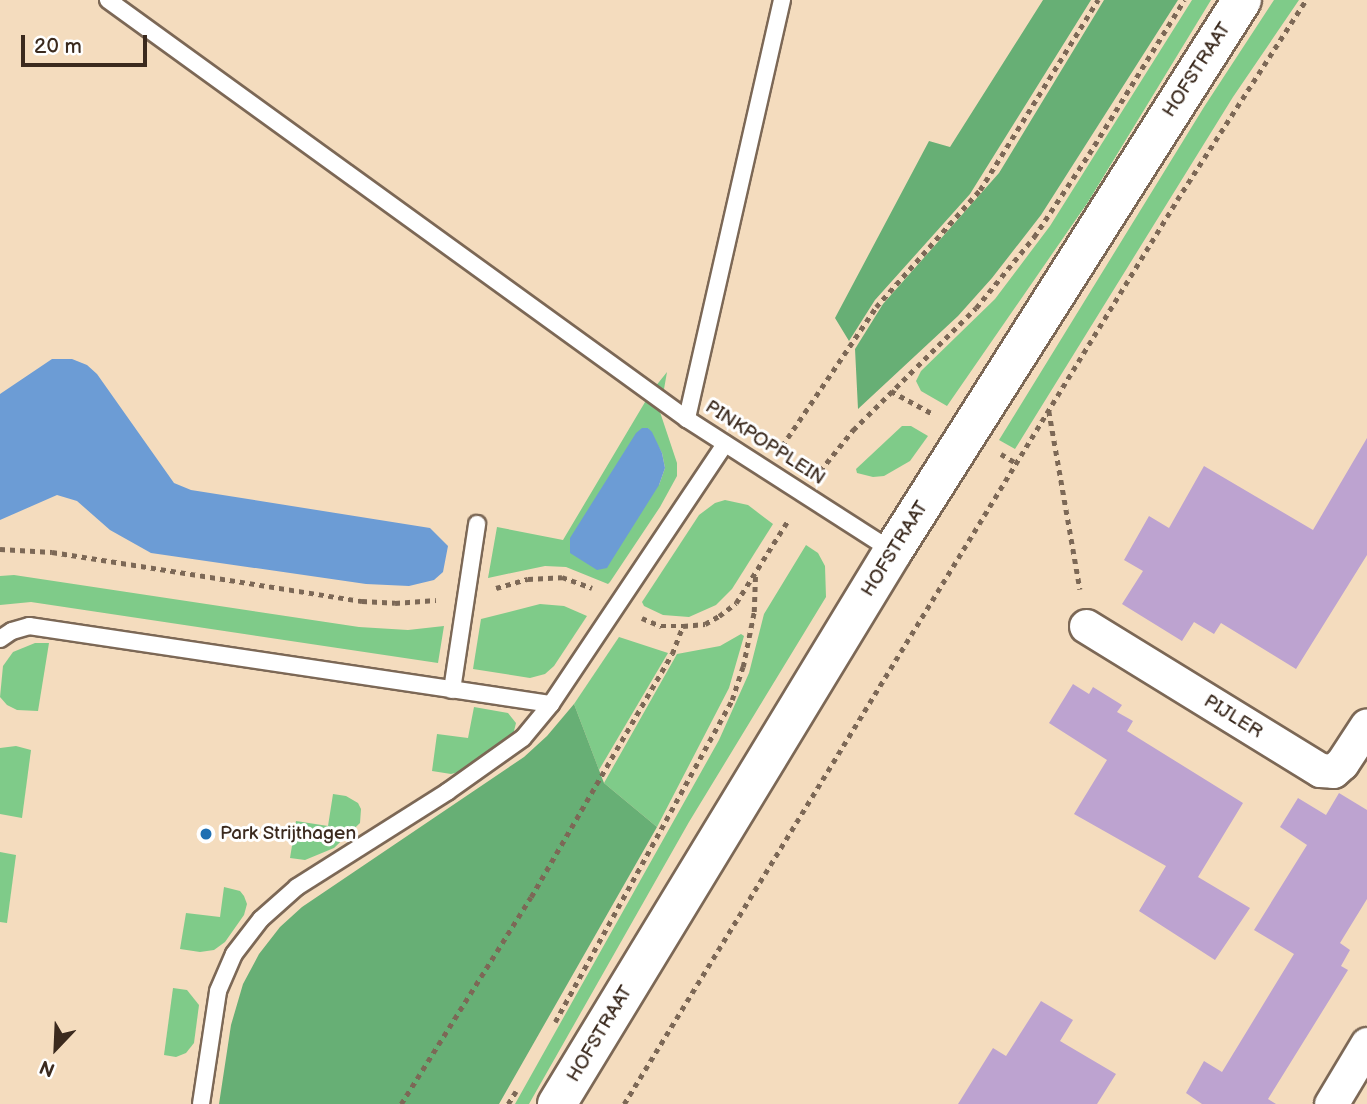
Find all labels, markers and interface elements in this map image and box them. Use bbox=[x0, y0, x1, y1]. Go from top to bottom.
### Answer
street label: HOFSTRAAT bbox=[1158, 18, 1236, 122]
scale bar bbox=[24, 21, 150, 65]
text: 20 m bbox=[34, 34, 82, 59]
street label: PINKPOPPLEIN bbox=[701, 396, 829, 490]
street label: HOFSTRAAT bbox=[857, 497, 933, 601]
street label: PIJLER bbox=[1199, 690, 1267, 744]
place label: Park Strijthagen bbox=[220, 823, 356, 845]
marker: Park Strijthagen bbox=[198, 826, 214, 842]
street label: HOFSTRAAT bbox=[562, 982, 638, 1086]
north arrow bbox=[21, 1013, 91, 1083]
text: N bbox=[37, 1054, 59, 1081]

